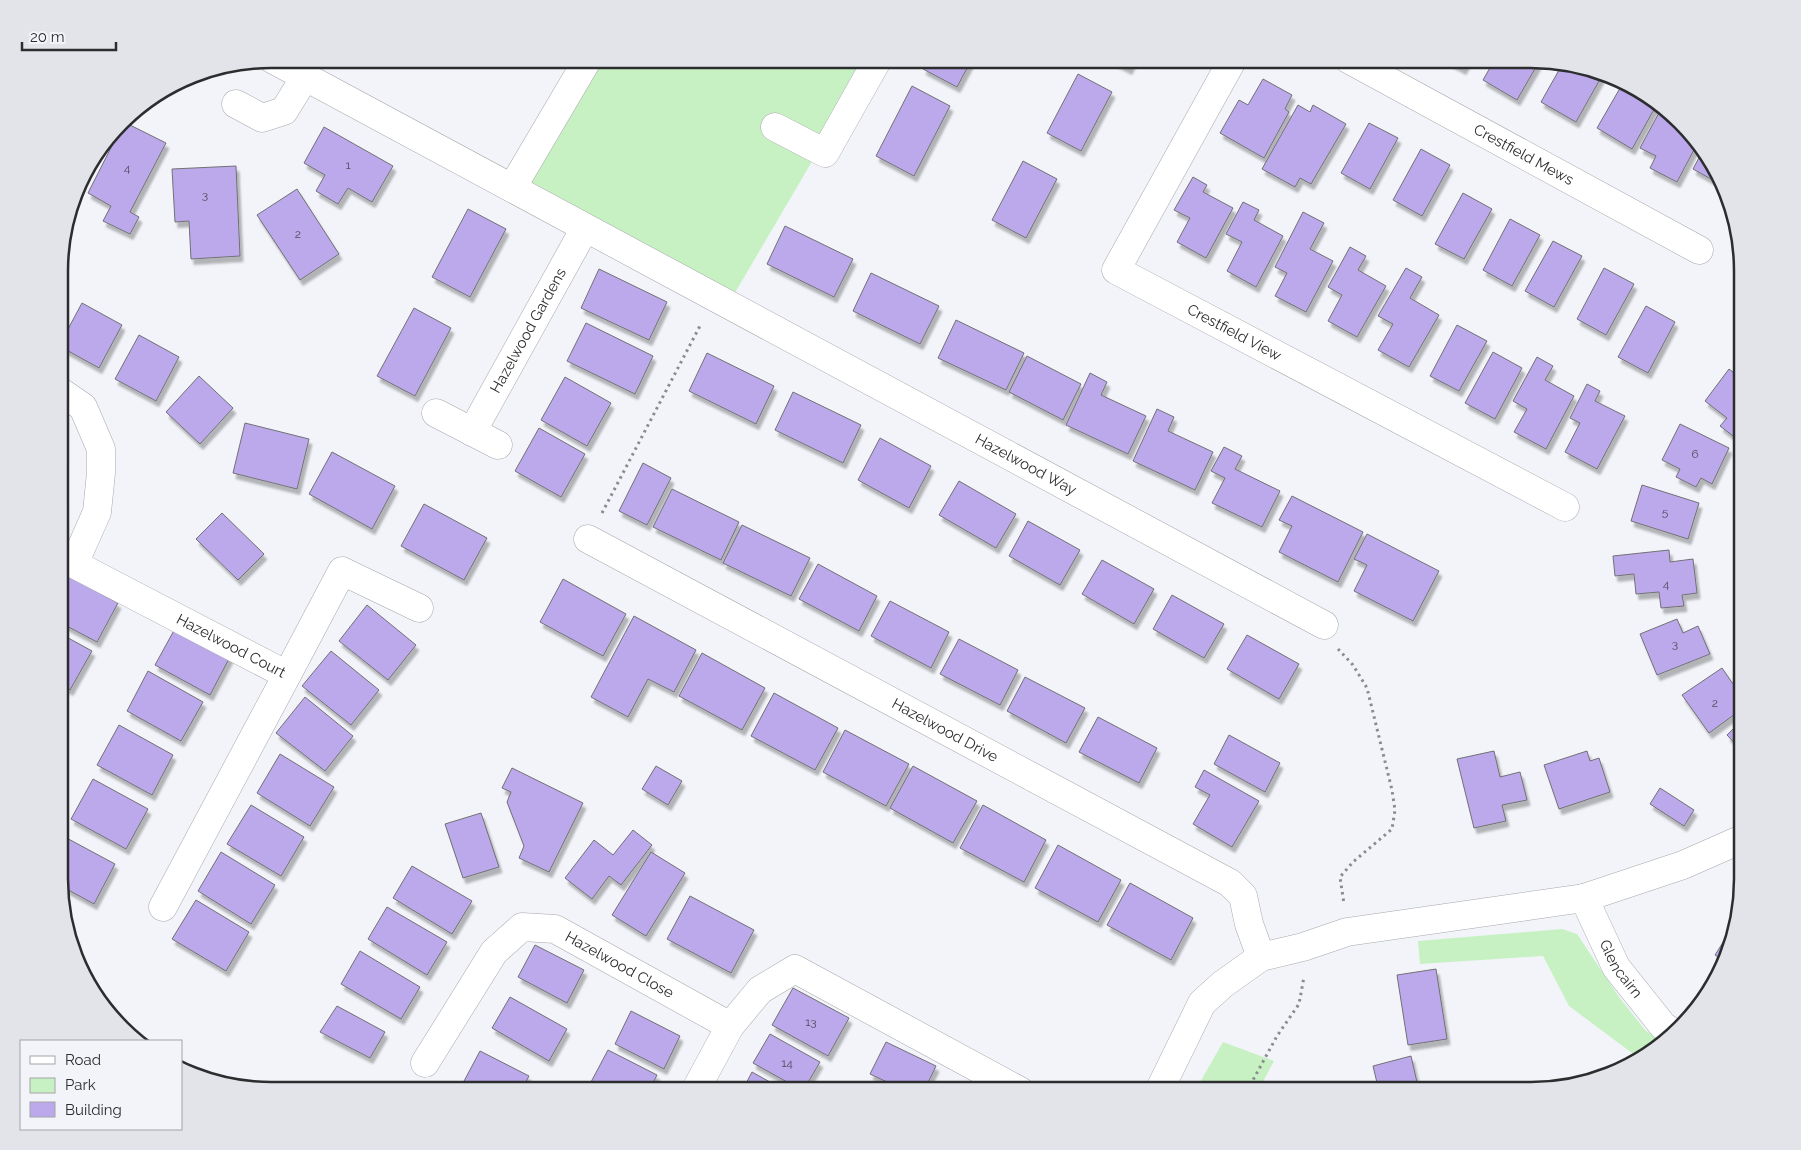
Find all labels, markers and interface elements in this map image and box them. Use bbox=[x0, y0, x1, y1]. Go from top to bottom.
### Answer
scale bar bbox=[22, 20, 116, 52]
text: 20 m bbox=[30, 28, 65, 46]
street label: Crestfield Mews bbox=[1471, 120, 1577, 189]
house number: 1 bbox=[345, 158, 351, 172]
house number: 4 bbox=[124, 161, 131, 175]
house number: 3 bbox=[202, 188, 208, 202]
house number: 2 bbox=[295, 227, 301, 241]
street label: Hazelwood Gardens bbox=[486, 265, 570, 396]
street label: Crestfield View bbox=[1184, 300, 1284, 365]
street label: Hazelwood Way bbox=[972, 430, 1080, 499]
house number: 6 bbox=[1691, 447, 1699, 461]
house number: 5 bbox=[1662, 505, 1669, 519]
house number: 4 bbox=[1663, 577, 1670, 591]
street label: Hazelwood Court bbox=[173, 610, 289, 682]
house number: 3 bbox=[1672, 637, 1678, 651]
street label: Hazelwood Drive bbox=[889, 695, 1001, 766]
house number: 2 bbox=[1712, 696, 1718, 710]
street label: Hazelwood Close bbox=[562, 927, 677, 1002]
street label: Glencairn bbox=[1596, 937, 1646, 1002]
house number: 13 bbox=[805, 1015, 817, 1029]
legend bbox=[20, 1040, 182, 1130]
text: Road bbox=[65, 1051, 101, 1069]
house number: 14 bbox=[781, 1056, 793, 1070]
text: Park bbox=[65, 1076, 96, 1094]
text: Building bbox=[65, 1101, 122, 1119]

